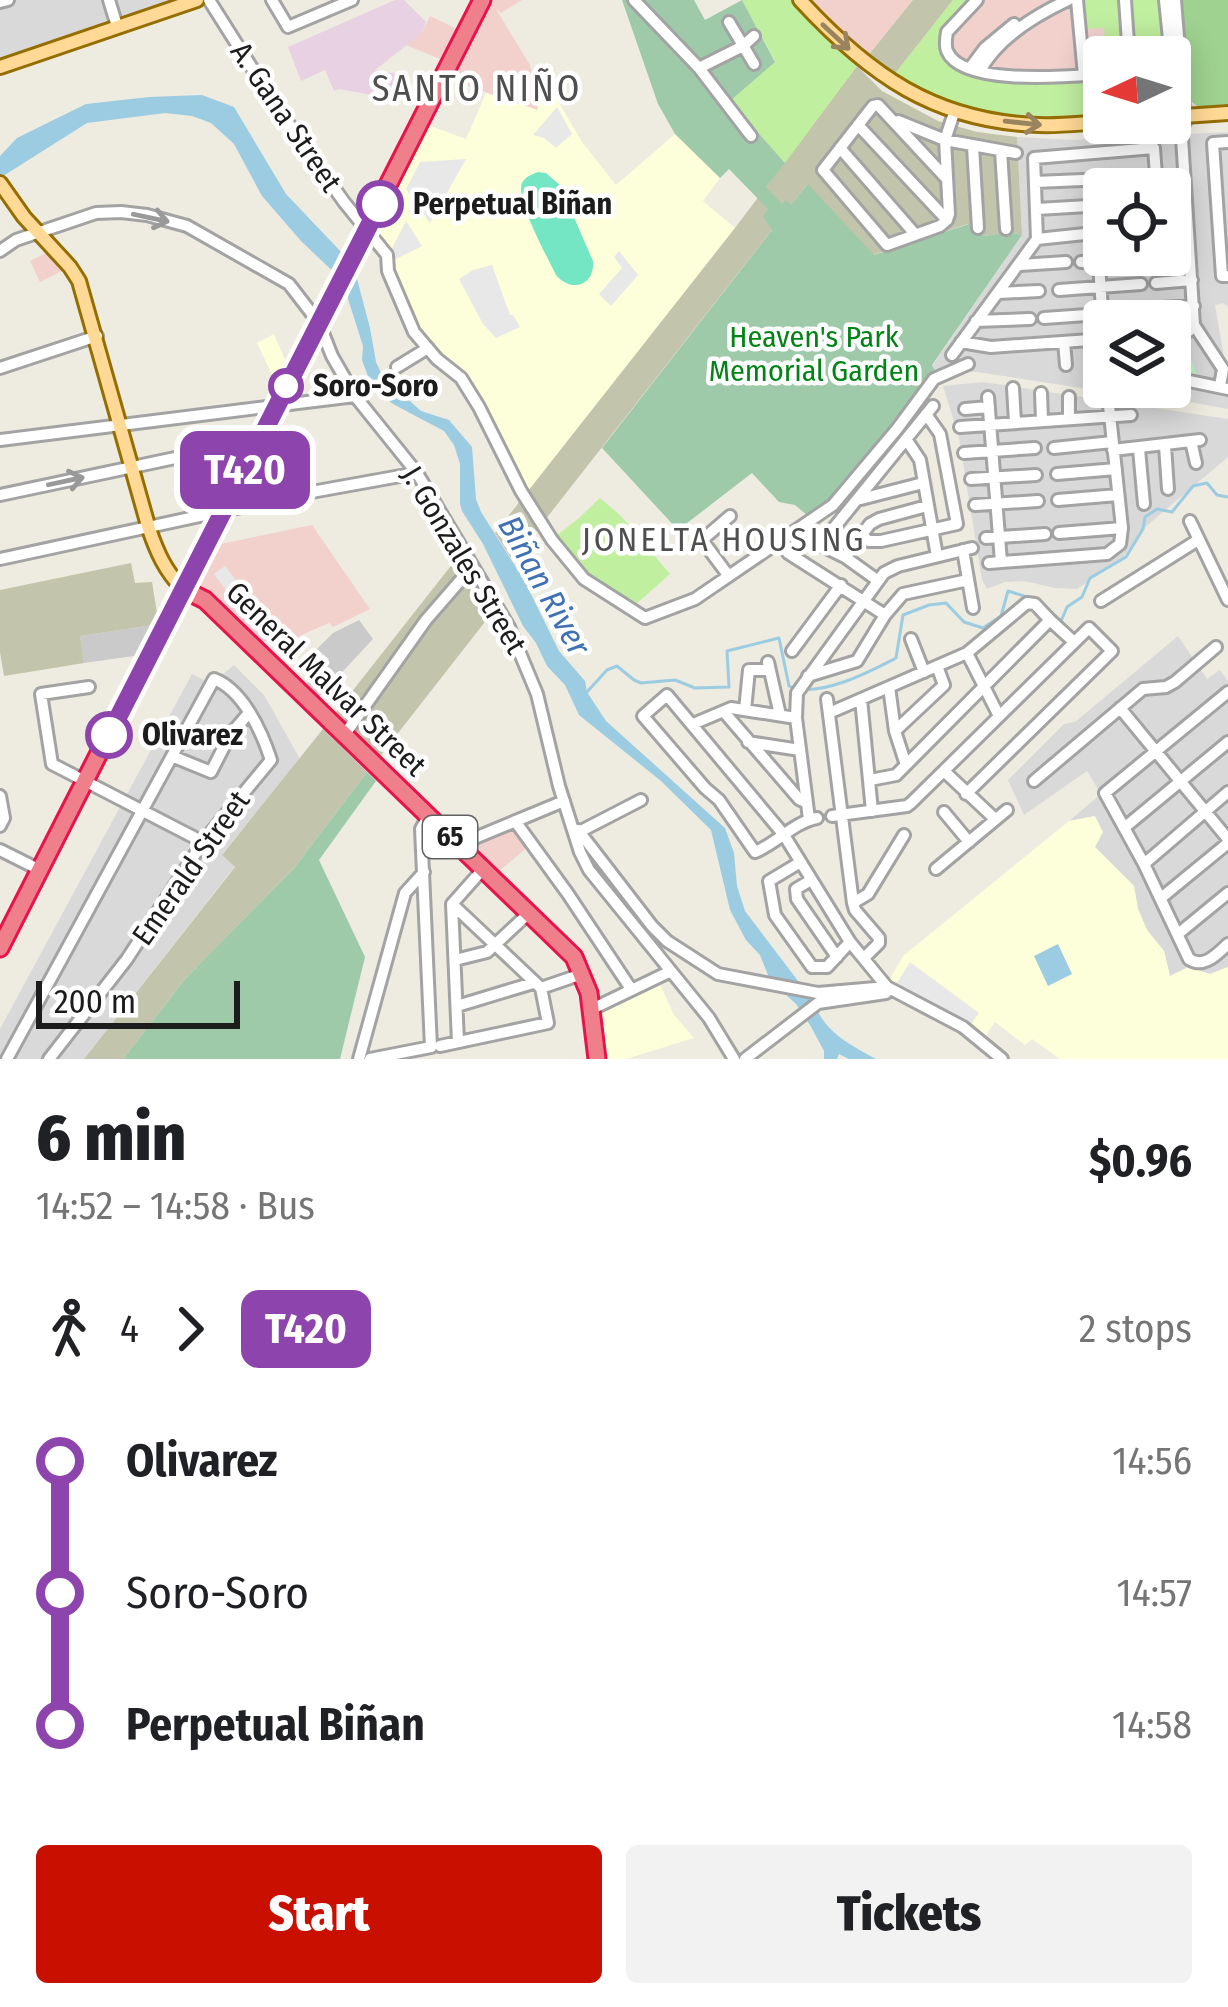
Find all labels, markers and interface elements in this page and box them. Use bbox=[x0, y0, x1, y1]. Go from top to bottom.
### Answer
one-way arrow bbox=[821, 23, 851, 50]
street label: A. Gana Street bbox=[223, 35, 349, 199]
north arrow bbox=[1083, 36, 1191, 144]
map controls bbox=[1083, 36, 1191, 408]
district label: SANTO NIÑO bbox=[372, 67, 582, 111]
one-way arrow bbox=[1003, 112, 1042, 135]
button: locate bbox=[1083, 168, 1191, 276]
marker: Perpetual Biñan bbox=[358, 182, 402, 226]
place label: Perpetual Biñan bbox=[413, 186, 612, 222]
one-way arrow bbox=[132, 207, 170, 230]
button: layers bbox=[1083, 300, 1191, 408]
park label: Heaven's Park Memorial Garden bbox=[709, 319, 919, 389]
place label: Soro-Soro bbox=[313, 368, 439, 404]
marker: Soro-Soro bbox=[270, 370, 302, 402]
line badge: T420 bbox=[161, 431, 329, 509]
text: T420 bbox=[204, 445, 286, 495]
street label: J. Gonzales Street bbox=[394, 460, 534, 660]
one-way arrow bbox=[47, 469, 85, 492]
water label: Biñan River bbox=[489, 509, 600, 664]
district label: JONELTA HOUSING bbox=[582, 520, 866, 560]
street label: General Malvar Street bbox=[219, 574, 434, 784]
marker: Olivarez bbox=[87, 713, 131, 757]
place label: Olivarez bbox=[142, 717, 243, 753]
street label: Emerald Street bbox=[125, 784, 258, 952]
road number: 65 bbox=[423, 816, 477, 858]
scale bar bbox=[36, 975, 240, 1028]
text: 200 m bbox=[54, 982, 136, 1022]
text: 6 min bbox=[36, 1098, 186, 1177]
text: $0.96 bbox=[1089, 1134, 1192, 1188]
text: 14:52 – 14:58 · Bus bbox=[36, 1183, 315, 1229]
icon: walk bbox=[36, 1296, 102, 1362]
icon: forward bbox=[157, 1296, 223, 1362]
text: T420 bbox=[265, 1304, 347, 1354]
text: 4 bbox=[120, 1306, 139, 1352]
text: 2 stops bbox=[1079, 1306, 1192, 1352]
text: Olivarez bbox=[126, 1434, 277, 1488]
text: 14:56 bbox=[1112, 1438, 1192, 1484]
text: Soro-Soro bbox=[126, 1566, 309, 1620]
text: 14:57 bbox=[1117, 1570, 1192, 1616]
text: Perpetual Biñan bbox=[126, 1698, 425, 1752]
text: 14:58 bbox=[1112, 1702, 1192, 1748]
button: Start bbox=[36, 1845, 602, 1983]
button: Tickets bbox=[626, 1845, 1192, 1983]

